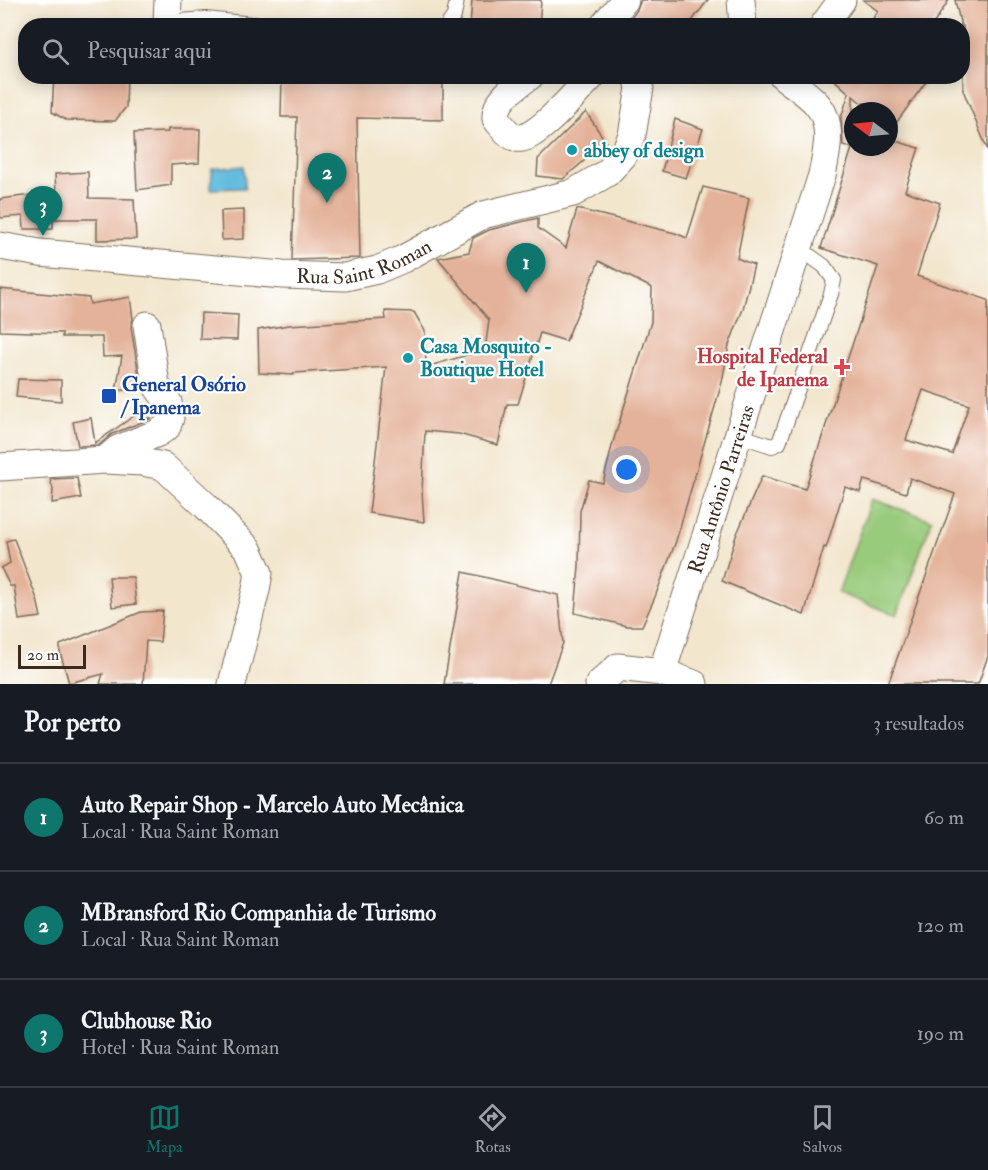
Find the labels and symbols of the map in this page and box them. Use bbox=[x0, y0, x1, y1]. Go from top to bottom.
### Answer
north arrow bbox=[844, 102, 898, 156]
place label: abbey of design bbox=[584, 138, 705, 164]
marker: abbey of design bbox=[565, 143, 579, 157]
pin: 2 bbox=[308, 154, 346, 203]
pin: 3 bbox=[24, 186, 63, 236]
street label: Rua Saint Roman bbox=[296, 233, 436, 289]
pin: 1 bbox=[506, 244, 546, 293]
place label: Casa Mosquito - Boutique Hotel bbox=[420, 334, 552, 383]
place label: Hospital Federal de Ipanema bbox=[697, 344, 829, 393]
marker: Casa Mosquito - Boutique Hotel bbox=[401, 351, 415, 365]
marker: Hospital Federal de Ipanema bbox=[833, 358, 851, 376]
place label: General Osório / Ipanema bbox=[120, 372, 246, 421]
marker: General Osório / Ipanema bbox=[100, 387, 118, 405]
street label: Rua Antônio Parreiras bbox=[682, 402, 760, 577]
your location bbox=[612, 455, 641, 484]
scale bar bbox=[18, 642, 86, 670]

